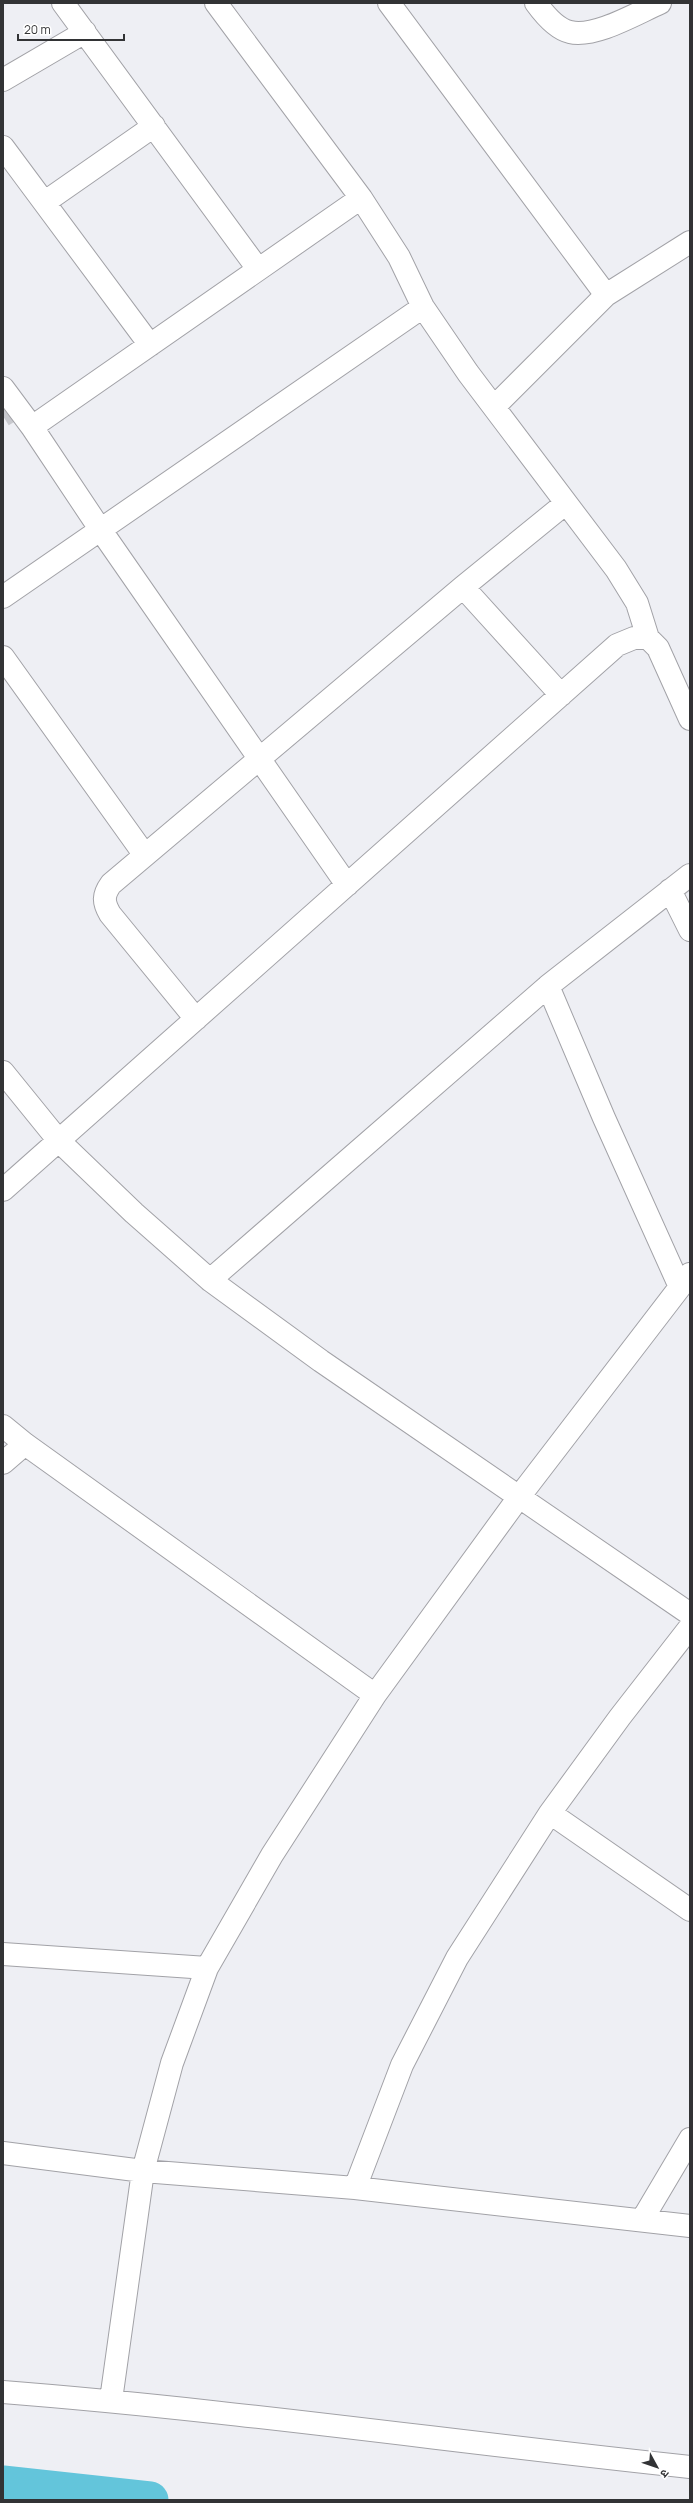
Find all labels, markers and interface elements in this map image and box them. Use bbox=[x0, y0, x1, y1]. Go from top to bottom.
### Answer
scale bar bbox=[18, 16, 124, 42]
text: 20 m bbox=[24, 21, 51, 38]
north arrow bbox=[637, 2447, 677, 2487]
text: उ bbox=[657, 2466, 673, 2481]

